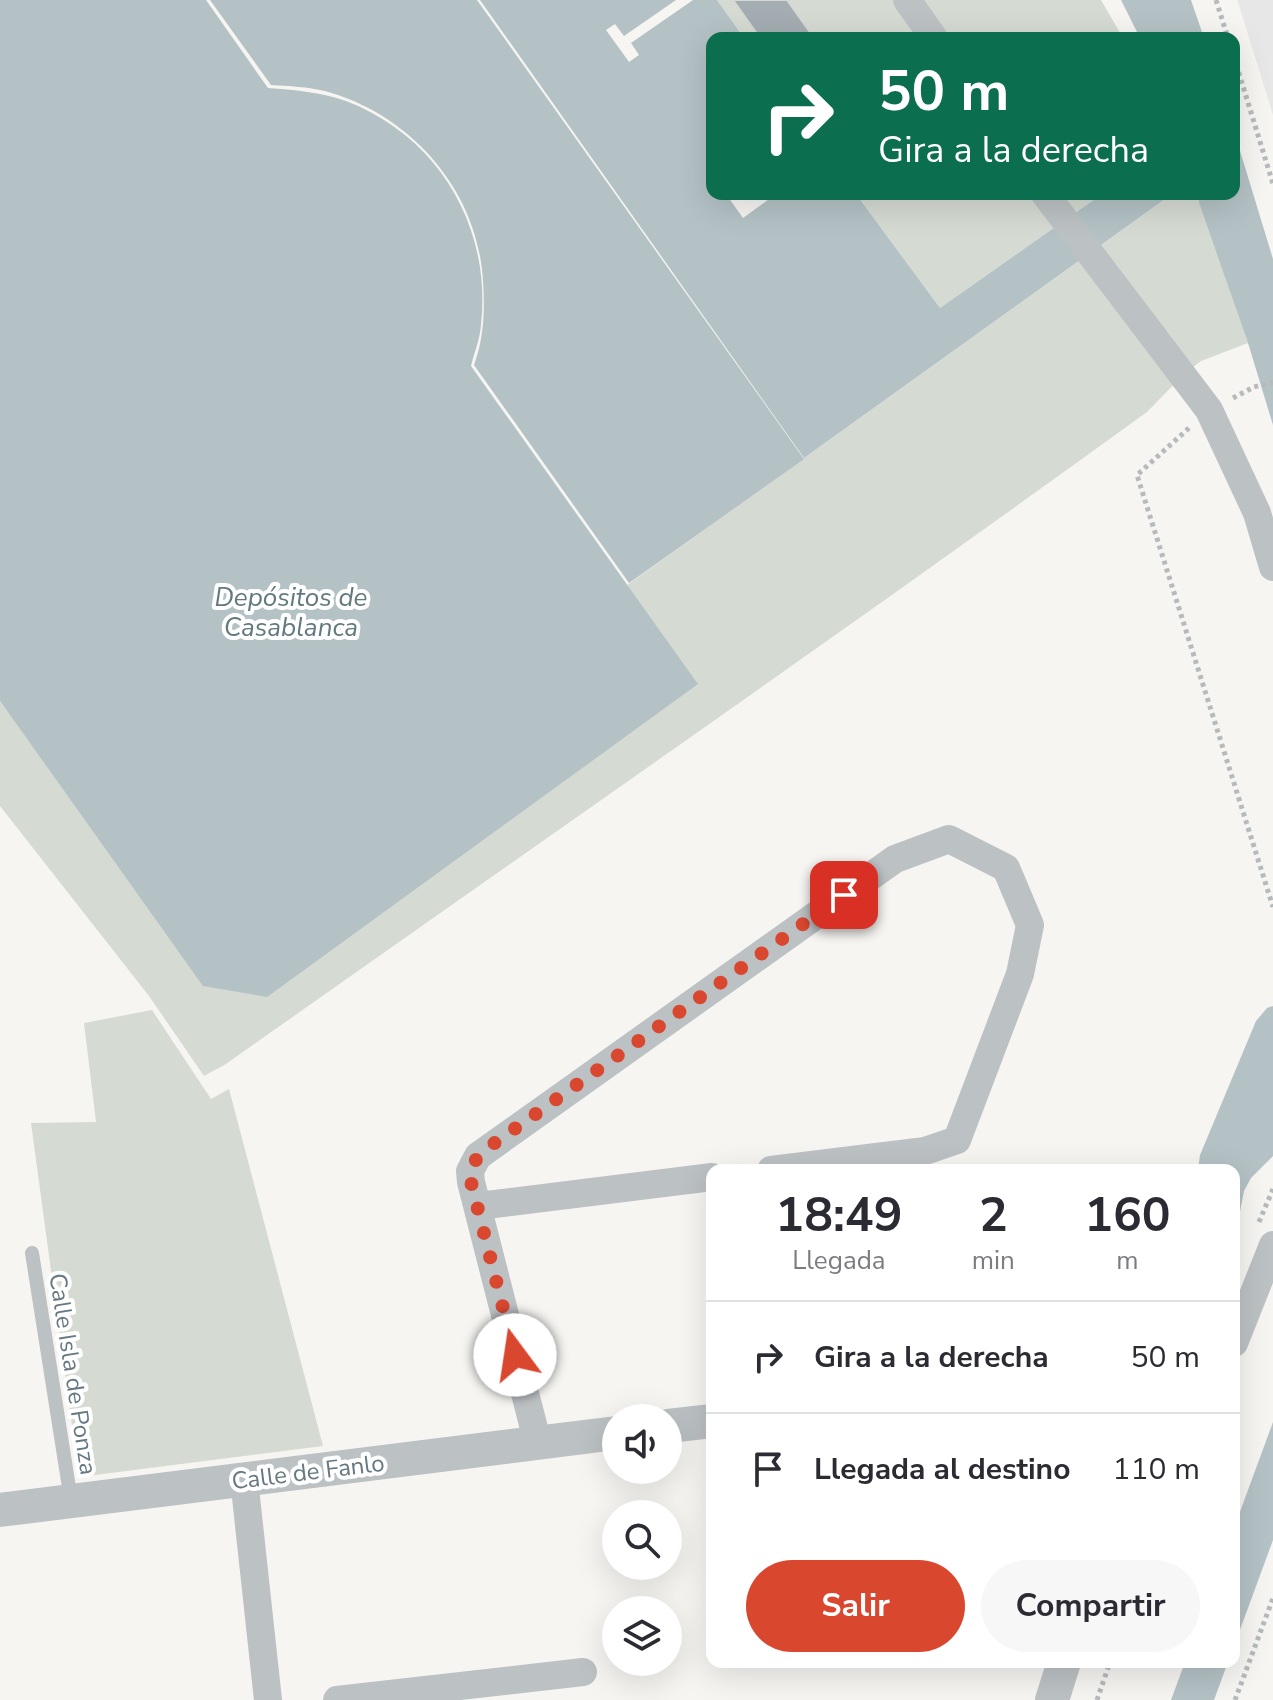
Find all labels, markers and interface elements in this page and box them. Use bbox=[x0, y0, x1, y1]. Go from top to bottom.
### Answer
text: 50 m bbox=[878, 53, 1009, 130]
icon: right bbox=[746, 64, 850, 168]
text: Gira a la derecha bbox=[878, 126, 1149, 175]
water label: Depósitos de Casablanca bbox=[215, 580, 368, 645]
pin bbox=[810, 861, 878, 929]
icon: arrive bbox=[822, 873, 866, 917]
text: 18:49 bbox=[775, 1182, 902, 1248]
text: 2 bbox=[979, 1182, 1008, 1248]
text: 160 bbox=[1084, 1182, 1171, 1248]
text: Llegada bbox=[792, 1243, 886, 1278]
text: min bbox=[972, 1243, 1015, 1278]
text: m bbox=[1116, 1243, 1139, 1278]
street label: Calle Isla de Ponza bbox=[41, 1271, 105, 1477]
position arrow bbox=[473, 1313, 557, 1397]
icon: right bbox=[746, 1335, 790, 1379]
text: Gira a la derecha bbox=[814, 1337, 1049, 1378]
text: 50 m bbox=[1131, 1337, 1200, 1378]
map controls bbox=[602, 1404, 682, 1676]
button: sound bbox=[602, 1404, 682, 1484]
street label: Calle de Fanlo bbox=[230, 1447, 386, 1497]
icon: arrive bbox=[746, 1447, 790, 1491]
text: Llegada al destino bbox=[814, 1449, 1070, 1490]
text: 110 m bbox=[1113, 1449, 1200, 1490]
button: search bbox=[602, 1500, 682, 1580]
button: Salir bbox=[746, 1560, 965, 1652]
button: Compartir bbox=[981, 1560, 1200, 1652]
button: layers bbox=[602, 1596, 682, 1676]

